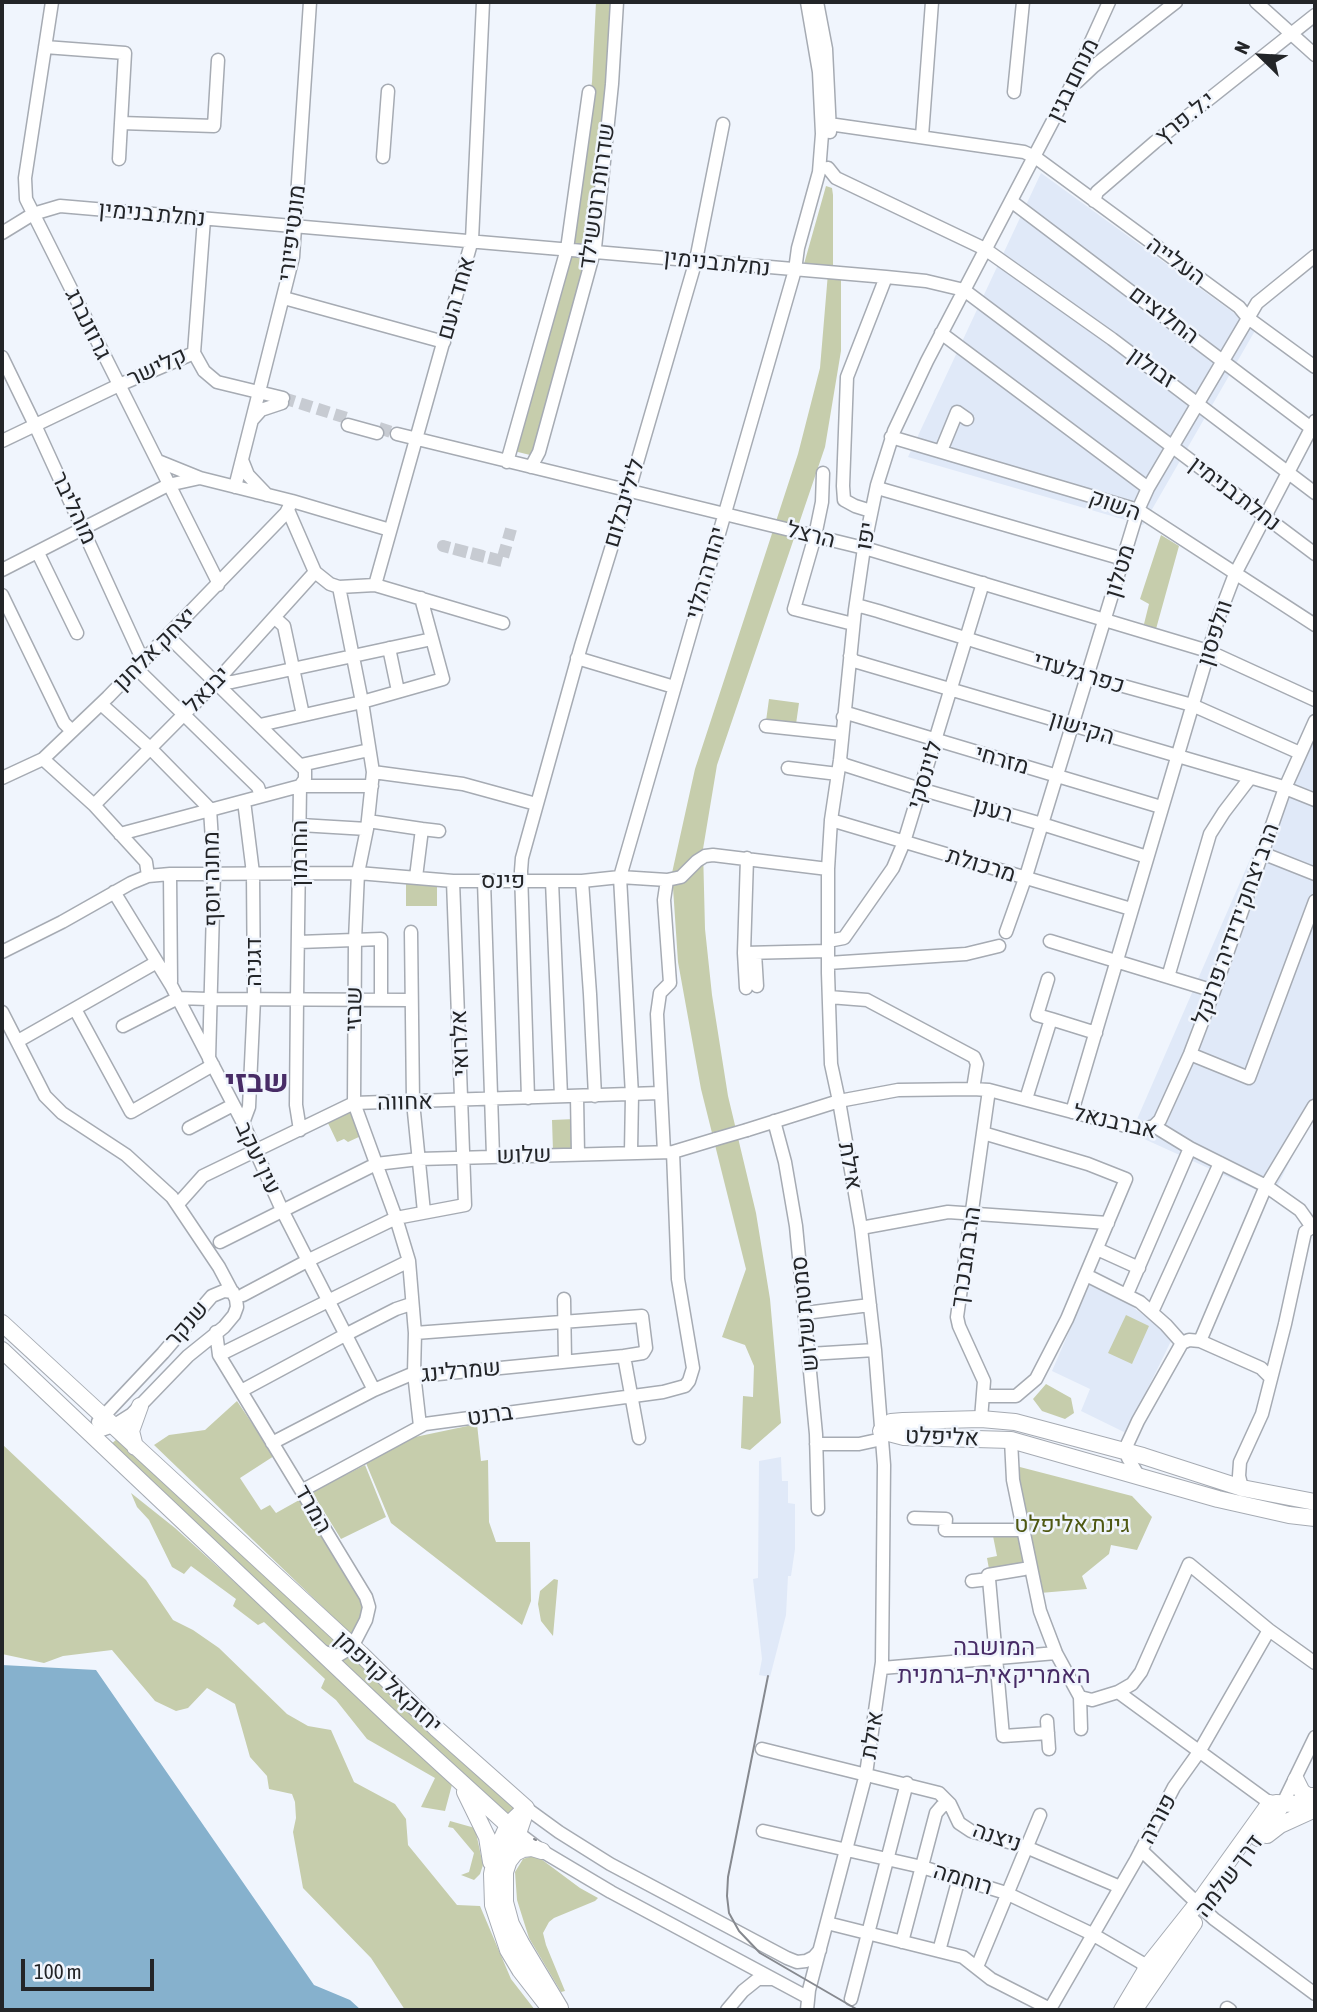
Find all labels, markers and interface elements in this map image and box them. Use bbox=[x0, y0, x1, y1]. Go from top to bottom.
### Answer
north arrow bbox=[1226, 21, 1296, 91]
street label: מנחם בגין bbox=[1041, 34, 1105, 126]
text: N bbox=[1229, 38, 1254, 57]
street label: י.ל. פרץ bbox=[1150, 86, 1220, 150]
street label: שדרות רוטשילד bbox=[573, 121, 621, 271]
street label: מונטיפיורי bbox=[272, 183, 312, 283]
street label: נחלת בנימין bbox=[97, 196, 207, 232]
street label: העלייה bbox=[1141, 230, 1211, 292]
street label: נחלת בנימין bbox=[662, 244, 772, 282]
street label: אחד העם bbox=[431, 253, 481, 343]
street label: החלוצים bbox=[1124, 280, 1204, 350]
street label: גרוזנברג bbox=[59, 284, 117, 364]
street label: קלישר bbox=[123, 341, 191, 393]
street label: זבולון bbox=[1123, 341, 1181, 395]
street label: נחלת בנימין bbox=[1184, 451, 1286, 537]
street label: לילינבלום bbox=[597, 455, 651, 551]
street label: מוהליבר bbox=[45, 467, 103, 549]
street label: השוק bbox=[1085, 483, 1145, 527]
street label: הרצל bbox=[784, 516, 838, 554]
street label: יפו bbox=[850, 520, 882, 552]
street label: יהודה הלוי bbox=[680, 524, 732, 622]
street label: מטלון bbox=[1099, 541, 1141, 601]
street label: וולפסון bbox=[1191, 596, 1239, 670]
street label: יצחק אלחנן bbox=[108, 602, 202, 696]
street label: כפר גלעדי bbox=[1030, 646, 1128, 700]
street label: יבנאל bbox=[178, 661, 236, 719]
street label: הקישון bbox=[1046, 705, 1118, 751]
street label: לוינסקי bbox=[902, 738, 948, 812]
street label: מזרחי bbox=[972, 739, 1032, 781]
street label: רענן bbox=[970, 791, 1016, 829]
street label: הרב יצחק ידידיה פרנקל bbox=[1187, 819, 1285, 1029]
street label: החרמון bbox=[286, 820, 314, 886]
street label: מחנה יוסף bbox=[197, 831, 227, 927]
street label: מרכולת bbox=[943, 841, 1019, 889]
street label: פינס bbox=[481, 867, 525, 895]
street label: דגניה bbox=[240, 937, 268, 987]
street label: שבזי bbox=[340, 986, 368, 1032]
street label: אלרואי bbox=[445, 1009, 475, 1077]
district label: שבזי bbox=[225, 1065, 289, 1101]
street label: אחווה bbox=[377, 1088, 433, 1116]
street label: אברבנאל bbox=[1070, 1099, 1160, 1145]
street label: עין יעקב bbox=[229, 1117, 287, 1199]
street label: שלוש bbox=[496, 1140, 552, 1170]
street label: אילת bbox=[832, 1140, 868, 1192]
street label: הרב מבכרך bbox=[945, 1205, 987, 1309]
street label: סמטת שלוש bbox=[785, 1255, 825, 1373]
street label: שנקר bbox=[159, 1295, 215, 1353]
street label: שמרלינג bbox=[420, 1354, 502, 1388]
street label: ברנט bbox=[465, 1398, 515, 1432]
street label: אליפלט bbox=[905, 1422, 979, 1452]
street label: המרד bbox=[288, 1480, 338, 1538]
park label: גינת אליפלט bbox=[1014, 1511, 1130, 1539]
street label: יחזקאל קויפמן bbox=[329, 1625, 447, 1739]
district label: המושבה האמריקאית–גרמנית bbox=[897, 1633, 1091, 1689]
street label: אילת bbox=[855, 1709, 889, 1761]
street label: פוריה bbox=[1133, 1789, 1183, 1849]
street label: ניצנה bbox=[969, 1816, 1025, 1858]
street label: דרך שלמה bbox=[1189, 1829, 1269, 1923]
street label: רוחמה bbox=[930, 1857, 996, 1901]
scale bar bbox=[24, 1946, 158, 1990]
text: 100 m bbox=[34, 1959, 82, 1983]

